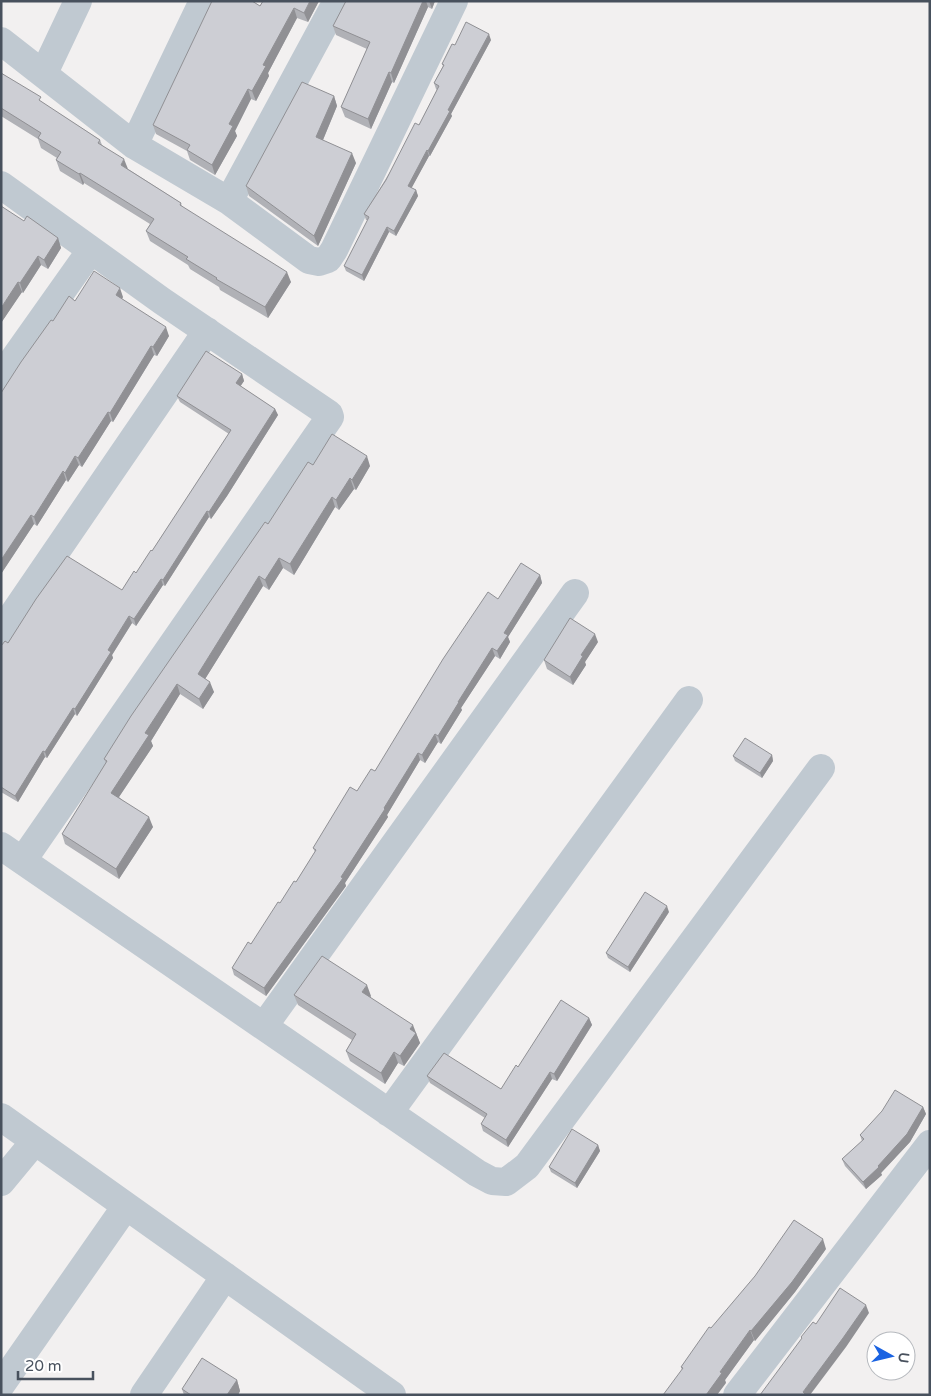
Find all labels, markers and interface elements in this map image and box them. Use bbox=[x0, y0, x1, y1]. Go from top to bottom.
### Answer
north arrow bbox=[866, 1331, 916, 1381]
scale bar bbox=[18, 1348, 92, 1380]
text: U bbox=[894, 1351, 913, 1364]
text: 20 m bbox=[25, 1357, 62, 1375]

